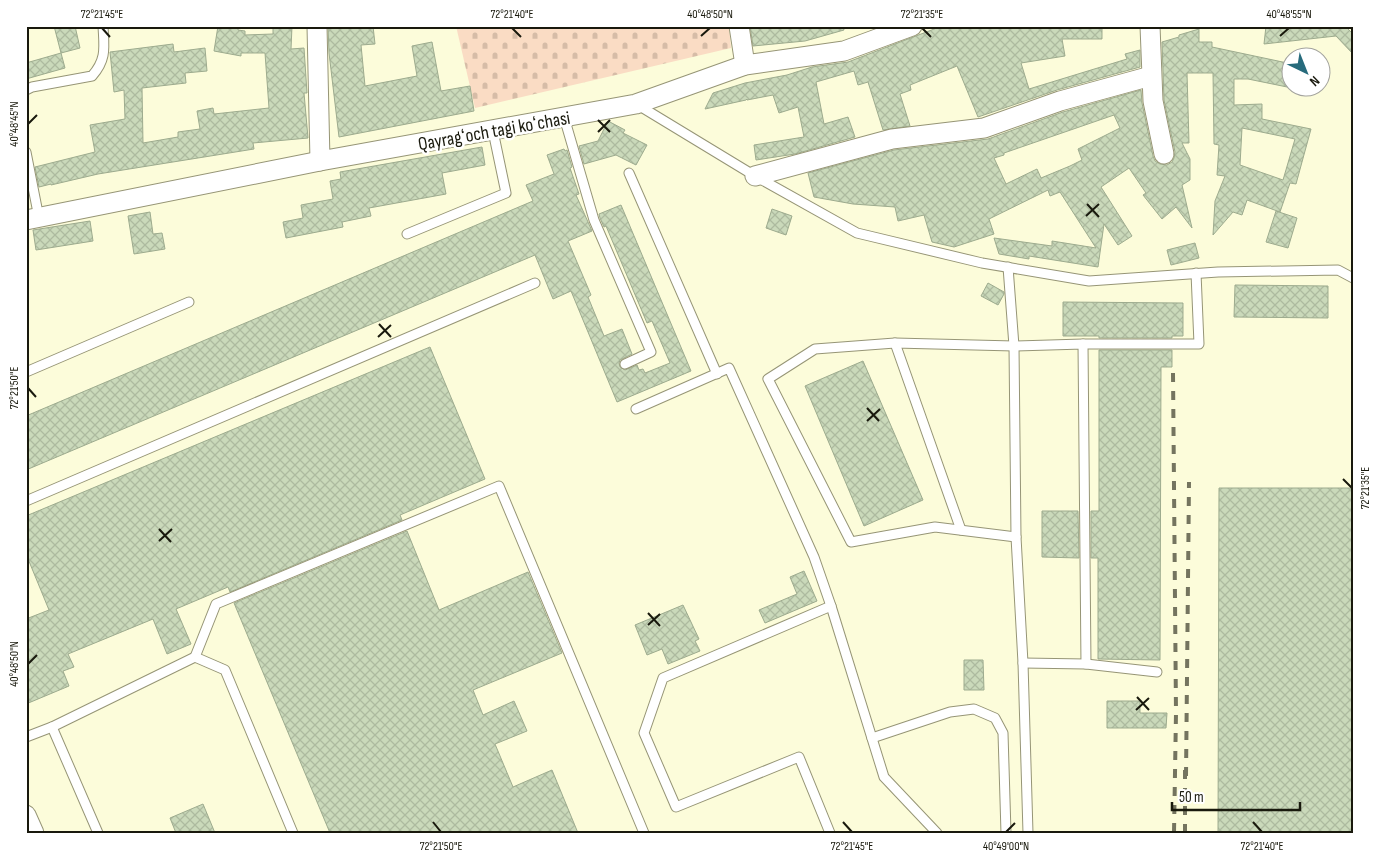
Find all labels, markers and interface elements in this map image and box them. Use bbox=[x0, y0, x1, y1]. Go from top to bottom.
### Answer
text: 72°21'45"E bbox=[81, 7, 123, 22]
text: 72°21'40"E bbox=[491, 7, 534, 22]
text: 40°48'50"N bbox=[687, 7, 733, 22]
text: 72°21'35"E bbox=[901, 7, 943, 22]
text: 40°48'55"N bbox=[1266, 7, 1312, 22]
north arrow bbox=[1282, 48, 1332, 98]
text: N bbox=[1306, 72, 1323, 90]
text: 40°48'45"N bbox=[7, 101, 22, 147]
street label: Qayragʻoch tagi koʻchasi bbox=[416, 107, 572, 156]
text: 72°21'50"E bbox=[7, 367, 22, 409]
text: 72°21'35"E bbox=[1358, 467, 1373, 509]
text: 40°48'50"N bbox=[7, 641, 22, 687]
scale bar bbox=[1172, 779, 1299, 811]
text: 50 m bbox=[1179, 788, 1204, 807]
text: 72°21'50"E bbox=[420, 839, 462, 854]
text: 72°21'45"E bbox=[831, 839, 873, 854]
text: 40°49'00"N bbox=[983, 839, 1029, 854]
text: 72°21'40"E bbox=[1241, 839, 1284, 854]

